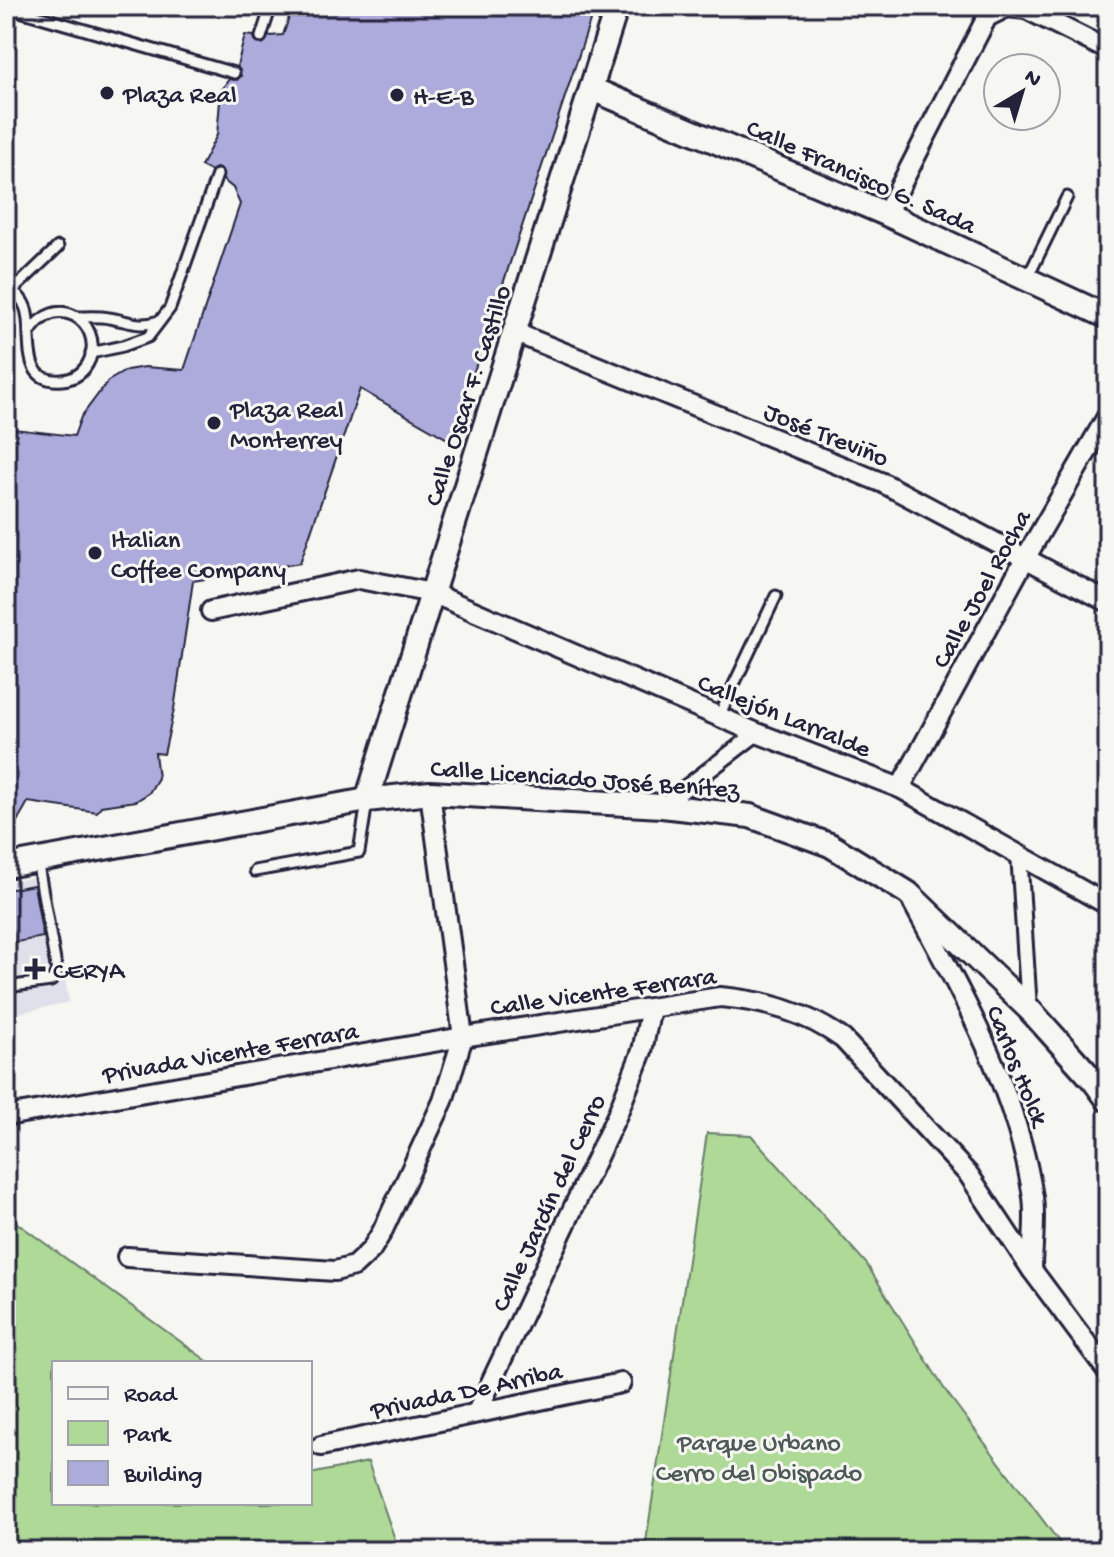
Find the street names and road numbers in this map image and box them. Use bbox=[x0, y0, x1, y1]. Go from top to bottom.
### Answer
street label: Calle Francisco G. Sada bbox=[740, 114, 981, 244]
street label: Calle Oscar F. Castillo bbox=[420, 282, 521, 511]
street label: José Treviño bbox=[758, 398, 892, 476]
street label: Calle Joel Rocha bbox=[928, 504, 1041, 675]
street label: Callejón Larralde bbox=[692, 669, 875, 767]
street label: Calle Licenciado José Benítez bbox=[429, 755, 742, 808]
street label: Calle Vicente Ferrara bbox=[489, 963, 720, 1026]
street label: Carlos Holck bbox=[977, 1002, 1054, 1134]
street label: Privada Vicente Ferrara bbox=[100, 1017, 363, 1093]
street label: Calle Jardín del Cerro bbox=[487, 1090, 615, 1318]
street label: Privada De Arriba bbox=[367, 1358, 567, 1429]

